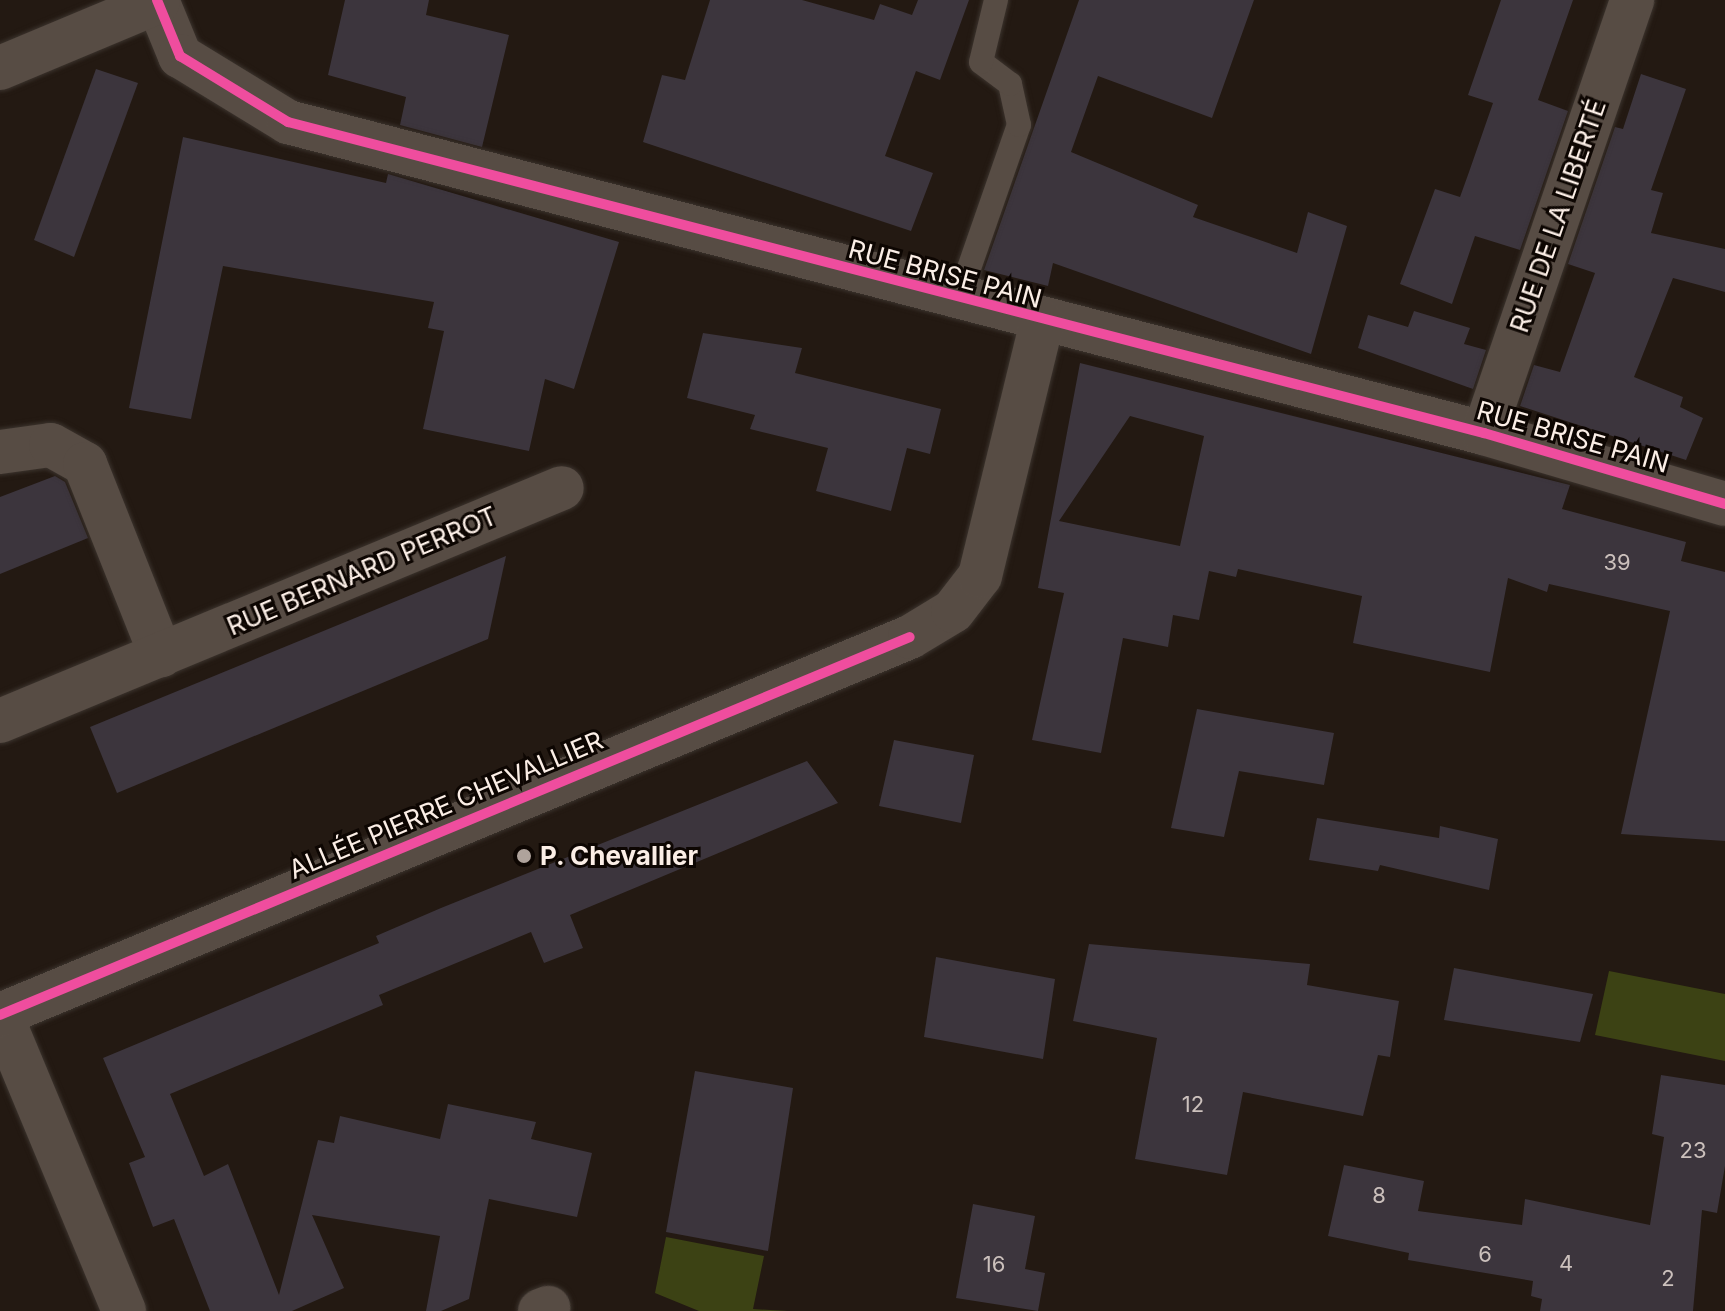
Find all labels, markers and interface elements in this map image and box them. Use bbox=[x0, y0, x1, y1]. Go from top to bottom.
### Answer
street label: RUE DE LA LIBERTÉ bbox=[1504, 96, 1612, 336]
street label: RUE BRISE PAIN bbox=[845, 233, 1045, 315]
street label: RUE BRISE PAIN bbox=[1473, 395, 1673, 479]
street label: RUE BERNARD PERROT bbox=[222, 500, 502, 642]
house number: 39 bbox=[1603, 550, 1631, 576]
street label: ALLÉE PIERRE CHEVALLIER bbox=[284, 725, 608, 885]
place label: P. Chevallier bbox=[540, 840, 699, 872]
marker: P. Chevallier bbox=[515, 847, 533, 865]
house number: 12 bbox=[1182, 1092, 1204, 1118]
house number: 23 bbox=[1679, 1138, 1707, 1164]
house number: 8 bbox=[1372, 1183, 1386, 1209]
house number: 6 bbox=[1478, 1242, 1492, 1268]
house number: 4 bbox=[1559, 1251, 1573, 1277]
house number: 16 bbox=[983, 1252, 1005, 1278]
house number: 2 bbox=[1661, 1266, 1675, 1292]

